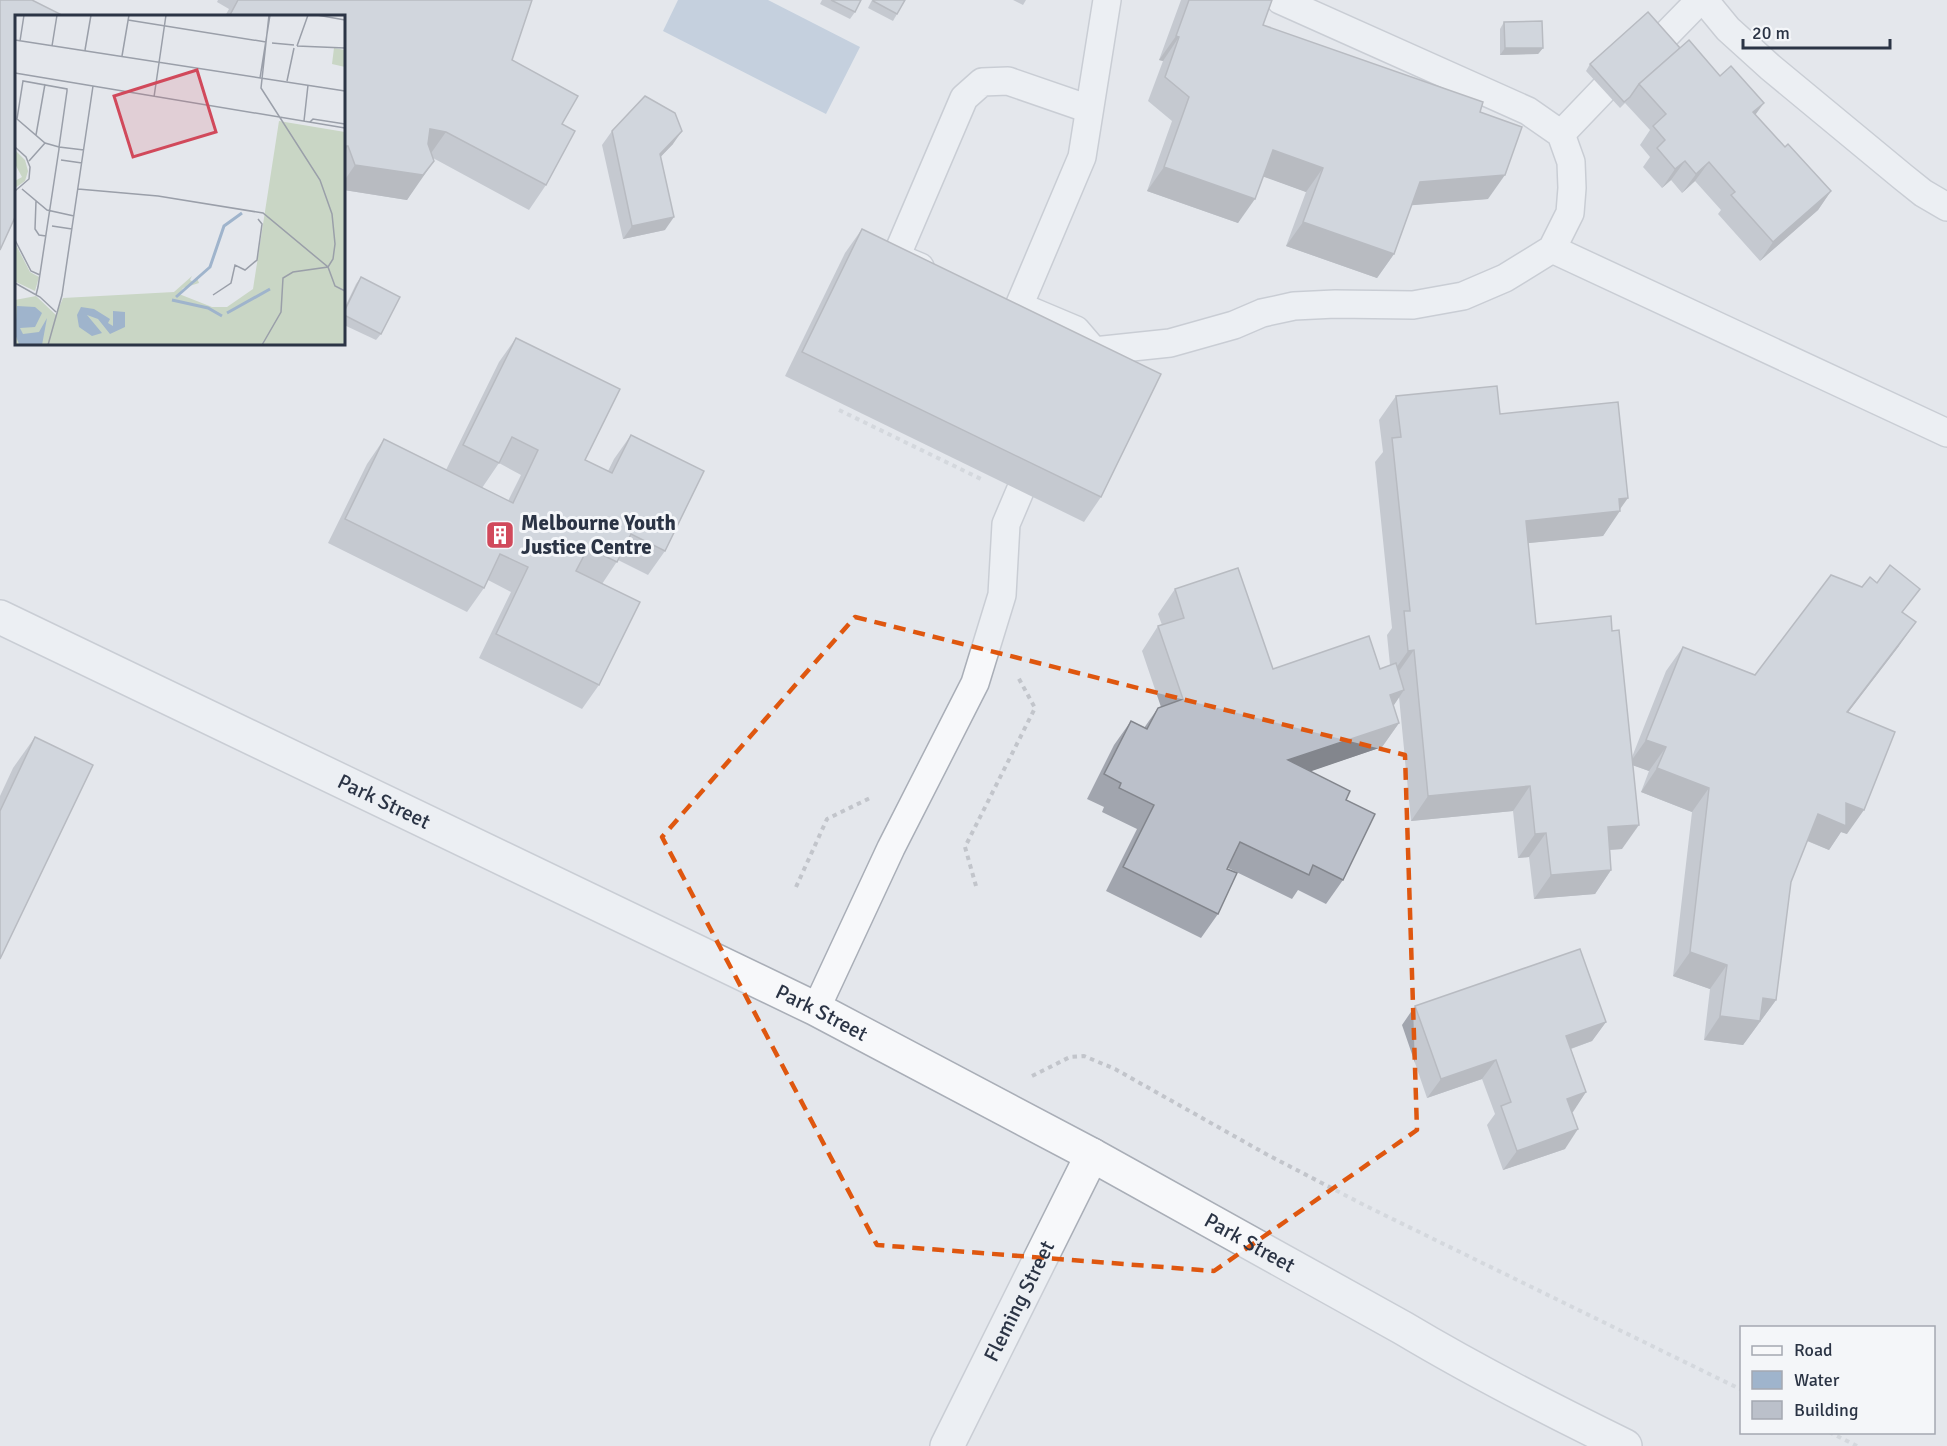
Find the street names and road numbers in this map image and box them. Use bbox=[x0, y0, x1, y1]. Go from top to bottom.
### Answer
street label: Park Street bbox=[333, 768, 435, 835]
street label: Park Street bbox=[771, 979, 872, 1047]
street label: Park Street bbox=[1200, 1207, 1300, 1278]
street label: Fleming Street bbox=[978, 1236, 1060, 1366]

